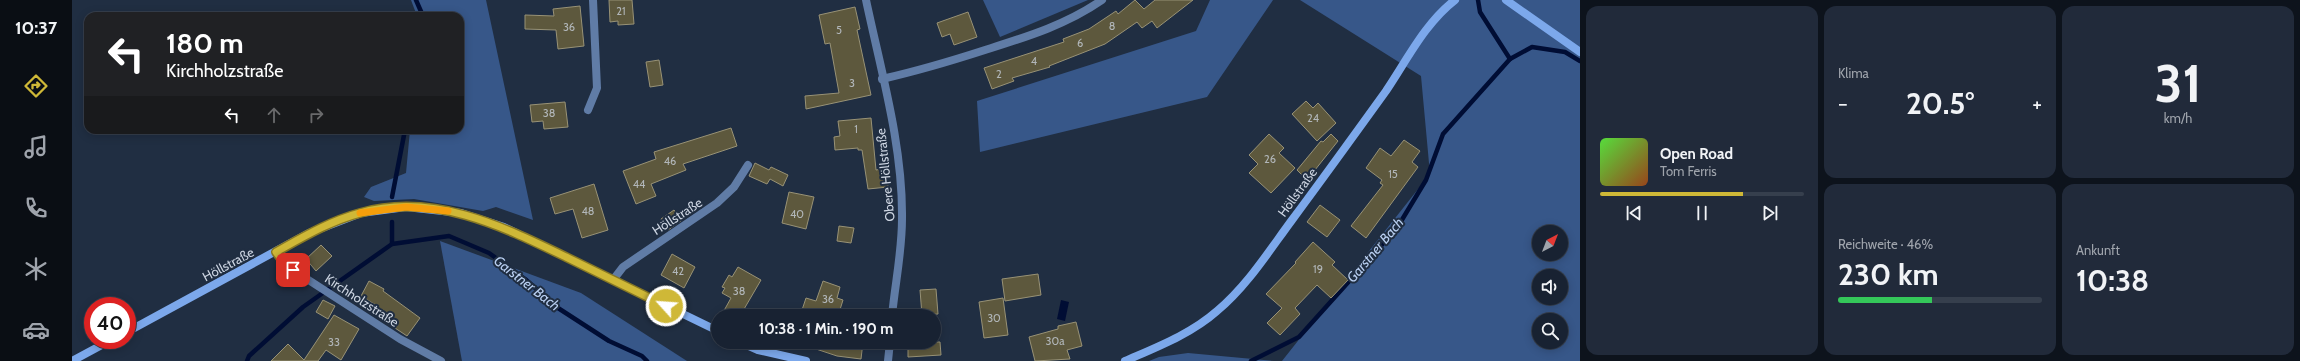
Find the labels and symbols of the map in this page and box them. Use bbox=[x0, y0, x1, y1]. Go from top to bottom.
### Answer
house number: 21 bbox=[616, 4, 626, 18]
house number: 8 bbox=[1109, 19, 1115, 33]
house number: 36 bbox=[563, 20, 575, 34]
house number: 5 bbox=[836, 23, 842, 37]
house number: 6 bbox=[1077, 36, 1083, 50]
house number: 4 bbox=[1031, 54, 1038, 68]
house number: 2 bbox=[996, 67, 1002, 81]
house number: 3 bbox=[849, 76, 855, 90]
house number: 38 bbox=[543, 106, 555, 120]
house number: 24 bbox=[1307, 111, 1320, 125]
house number: 1 bbox=[854, 122, 858, 136]
street label: Obere Höllstraße bbox=[872, 127, 898, 222]
house number: 26 bbox=[1264, 152, 1276, 166]
house number: 46 bbox=[664, 154, 676, 168]
street label: Höllstraße bbox=[1274, 164, 1320, 220]
house number: 15 bbox=[1388, 167, 1398, 181]
house number: 44 bbox=[633, 177, 646, 191]
street label: Höllstraße bbox=[649, 194, 705, 238]
house number: 48 bbox=[581, 204, 595, 218]
house number: 40 bbox=[790, 207, 804, 221]
water label: Garstner Bach bbox=[1343, 214, 1407, 286]
north arrow bbox=[1532, 225, 1568, 261]
street label: Höllstraße bbox=[199, 244, 257, 284]
water label: Garstner Bach bbox=[490, 251, 564, 315]
pin bbox=[276, 253, 310, 287]
house number: 19 bbox=[1313, 262, 1323, 276]
house number: 42 bbox=[672, 264, 684, 278]
street label: Kirchholzstraße bbox=[322, 270, 402, 330]
house number: 38 bbox=[733, 284, 745, 298]
position arrow bbox=[645, 285, 687, 327]
house number: 36 bbox=[822, 292, 834, 306]
speed limit sign: 40 bbox=[84, 297, 136, 349]
house number: 30 bbox=[987, 311, 1001, 325]
house number: 30a bbox=[1046, 334, 1065, 348]
house number: 33 bbox=[328, 335, 340, 349]

